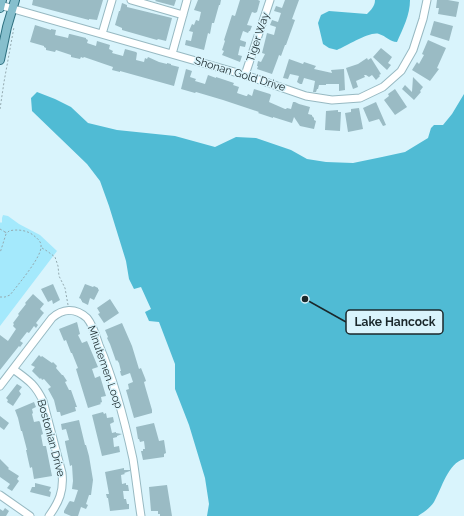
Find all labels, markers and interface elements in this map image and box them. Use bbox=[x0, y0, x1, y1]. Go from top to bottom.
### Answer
street label: Tiger Way bbox=[244, 11, 272, 63]
street label: Shonan Gold Drive bbox=[193, 54, 288, 94]
callout: Lake Hancock bbox=[346, 310, 443, 334]
text: Lake Hancock bbox=[355, 315, 436, 329]
street label: Minutemen Loop bbox=[85, 324, 125, 410]
street label: Bostonian Drive bbox=[34, 398, 68, 479]

